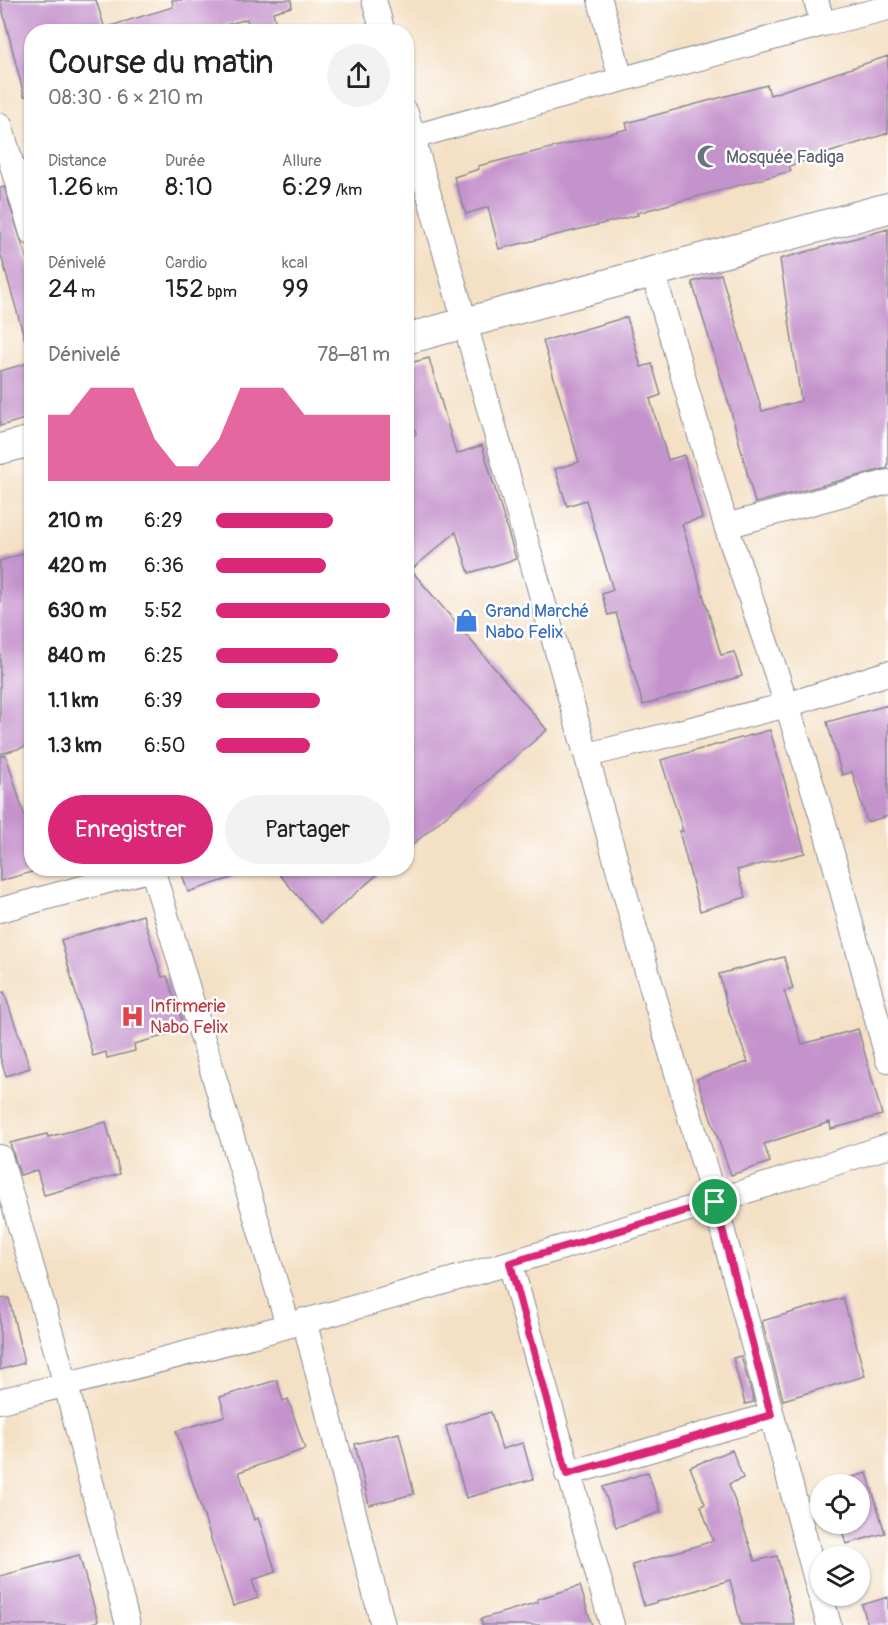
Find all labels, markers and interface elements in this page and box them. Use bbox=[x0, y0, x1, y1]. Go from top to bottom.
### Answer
text: Course du matin bbox=[48, 42, 274, 83]
button: share bbox=[327, 44, 390, 107]
text: 08:30 · 6 × 210 m bbox=[48, 85, 203, 110]
mosque icon: Mosquée Fadiga bbox=[695, 144, 721, 170]
place label: Mosquée Fadiga bbox=[726, 146, 844, 169]
text: Distance bbox=[48, 151, 107, 171]
text: Durée bbox=[165, 151, 205, 171]
text: Allure bbox=[282, 151, 321, 171]
text: 1.26 bbox=[48, 171, 94, 203]
text: 8:10 bbox=[165, 171, 213, 203]
text: 6:29 bbox=[282, 171, 332, 203]
text: km bbox=[94, 180, 118, 200]
text: /km bbox=[332, 180, 362, 200]
text: Dénivelé bbox=[48, 253, 106, 273]
text: Cardio bbox=[165, 253, 207, 273]
text: kcal bbox=[282, 253, 308, 273]
text: 24 bbox=[48, 273, 78, 305]
text: 152 bbox=[165, 273, 204, 305]
text: 99 bbox=[282, 273, 309, 305]
text: m bbox=[78, 282, 95, 302]
text: bpm bbox=[204, 282, 237, 302]
text: Dénivelé bbox=[48, 342, 121, 367]
text: 78–81 m bbox=[318, 342, 390, 367]
text: 210 m bbox=[48, 508, 103, 533]
text: 6:29 bbox=[144, 508, 182, 533]
text: 420 m bbox=[48, 553, 107, 578]
text: 6:36 bbox=[144, 553, 184, 578]
text: 630 m bbox=[48, 598, 107, 623]
text: 5:52 bbox=[144, 598, 182, 623]
place label: Grand Marché Nabo Felix bbox=[485, 600, 589, 644]
shop icon: Grand Marché Nabo Felix bbox=[454, 608, 480, 634]
text: 840 m bbox=[48, 643, 105, 668]
text: 6:25 bbox=[144, 643, 183, 668]
text: 1.1 km bbox=[48, 688, 98, 713]
text: 6:39 bbox=[144, 688, 182, 713]
text: 1.3 km bbox=[48, 733, 102, 758]
text: 6:50 bbox=[144, 733, 185, 758]
button: Enregistrer bbox=[48, 795, 213, 864]
button: Partager bbox=[225, 795, 390, 864]
place label: Infirmerie Nabo Felix bbox=[150, 995, 229, 1039]
hospital icon: Infirmerie Nabo Felix bbox=[119, 1003, 145, 1029]
pin bbox=[689, 1176, 740, 1227]
icon: arrive bbox=[698, 1185, 731, 1218]
map controls bbox=[810, 1474, 870, 1606]
button: locate bbox=[810, 1474, 870, 1534]
button: layers bbox=[810, 1546, 870, 1606]

